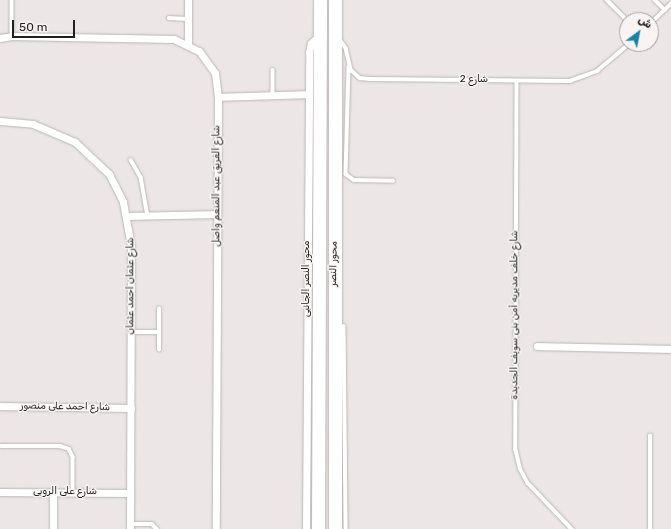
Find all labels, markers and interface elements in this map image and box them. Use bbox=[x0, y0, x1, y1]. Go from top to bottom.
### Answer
scale bar bbox=[14, 12, 77, 38]
north arrow bbox=[619, 12, 659, 52]
text: ش bbox=[636, 13, 654, 31]
text: 50 m bbox=[19, 20, 47, 34]
street label: شارع 2 bbox=[460, 74, 488, 86]
street label: شارع الفريق عبد المنعم واصل bbox=[211, 125, 223, 247]
street label: شارع خلف مديريه أمن بنى سويف الجديدة bbox=[509, 230, 521, 400]
street label: شارع عثمان احمد عثمان bbox=[125, 237, 137, 335]
street label: محور النصر الجانبى bbox=[301, 241, 313, 317]
street label: محور النصر bbox=[328, 241, 340, 287]
street label: شارع احمد على منصور bbox=[20, 400, 110, 414]
street label: شارع على الروبى bbox=[33, 486, 97, 498]

